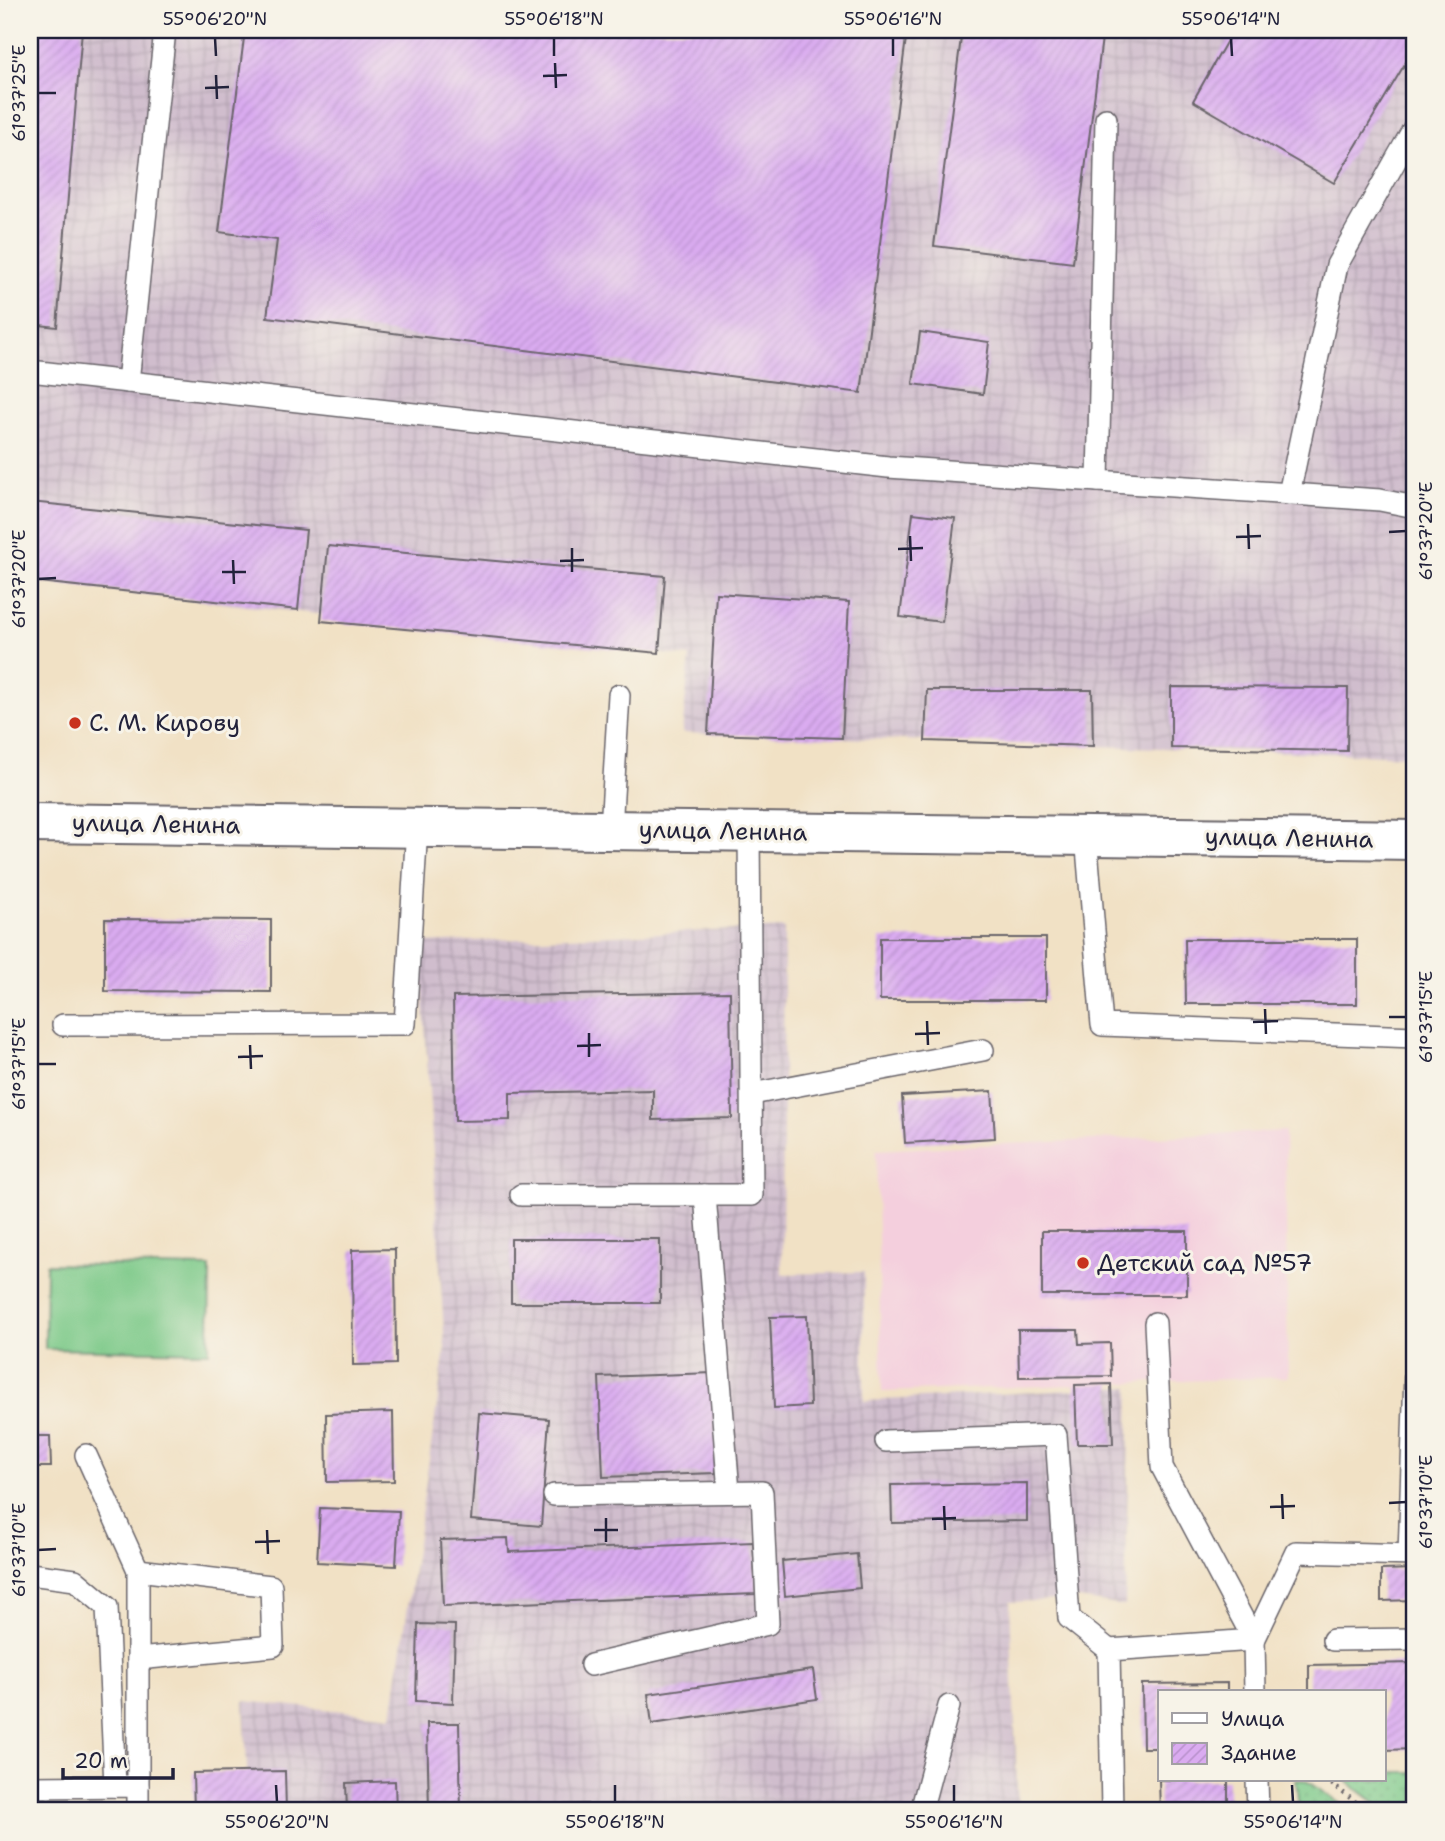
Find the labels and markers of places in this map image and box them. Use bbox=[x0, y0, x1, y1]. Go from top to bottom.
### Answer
place label: С. М. Кирову bbox=[89, 707, 240, 739]
marker: С. М. Кирову bbox=[67, 715, 83, 731]
place label: Детский сад №57 bbox=[1097, 1247, 1312, 1279]
marker: Детский сад №57 bbox=[1075, 1255, 1091, 1271]

